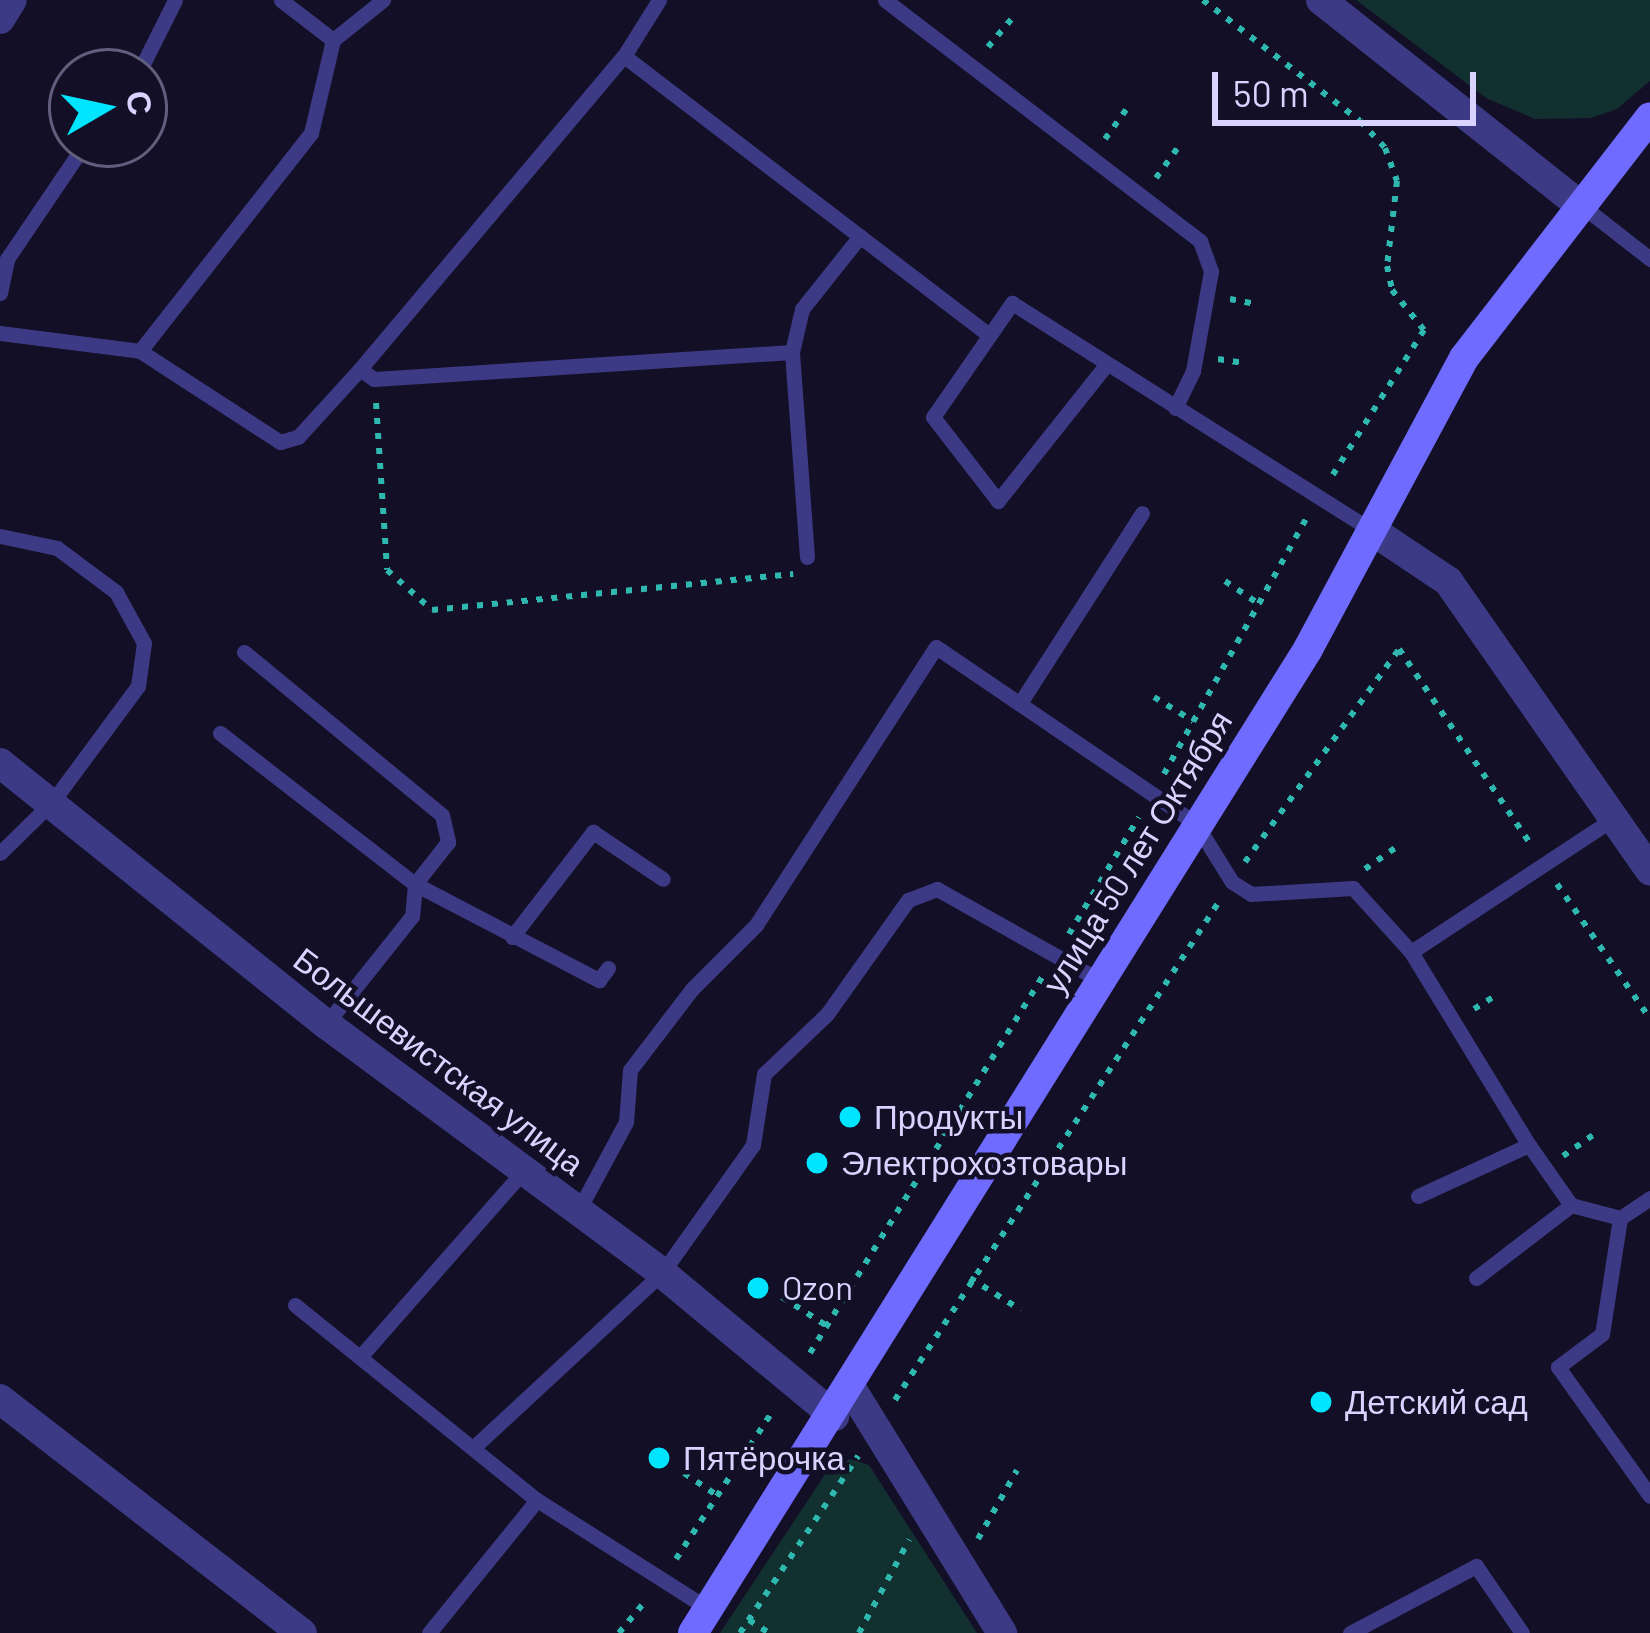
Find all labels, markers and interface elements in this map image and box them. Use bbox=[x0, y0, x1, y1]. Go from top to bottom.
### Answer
north arrow bbox=[48, 48, 168, 168]
scale bar bbox=[1218, 48, 1482, 122]
text: 50 m bbox=[1233, 71, 1309, 114]
text: С bbox=[119, 88, 162, 118]
street label: улица 50 лет Октября bbox=[1034, 703, 1240, 1001]
street label: Большевистская улица bbox=[286, 939, 592, 1183]
place label: Продукты bbox=[874, 1097, 1023, 1137]
marker: Продукты bbox=[837, 1104, 863, 1130]
place label: Электрохозтовары bbox=[841, 1143, 1127, 1183]
marker: Электрохозтовары bbox=[804, 1150, 830, 1176]
place label: Ozon bbox=[782, 1268, 853, 1308]
marker: Ozon bbox=[745, 1275, 771, 1301]
place label: Детский сад bbox=[1345, 1382, 1528, 1422]
marker: Детский сад bbox=[1308, 1389, 1334, 1415]
place label: Пятёрочка bbox=[683, 1438, 845, 1478]
marker: Пятёрочка bbox=[646, 1445, 672, 1471]

